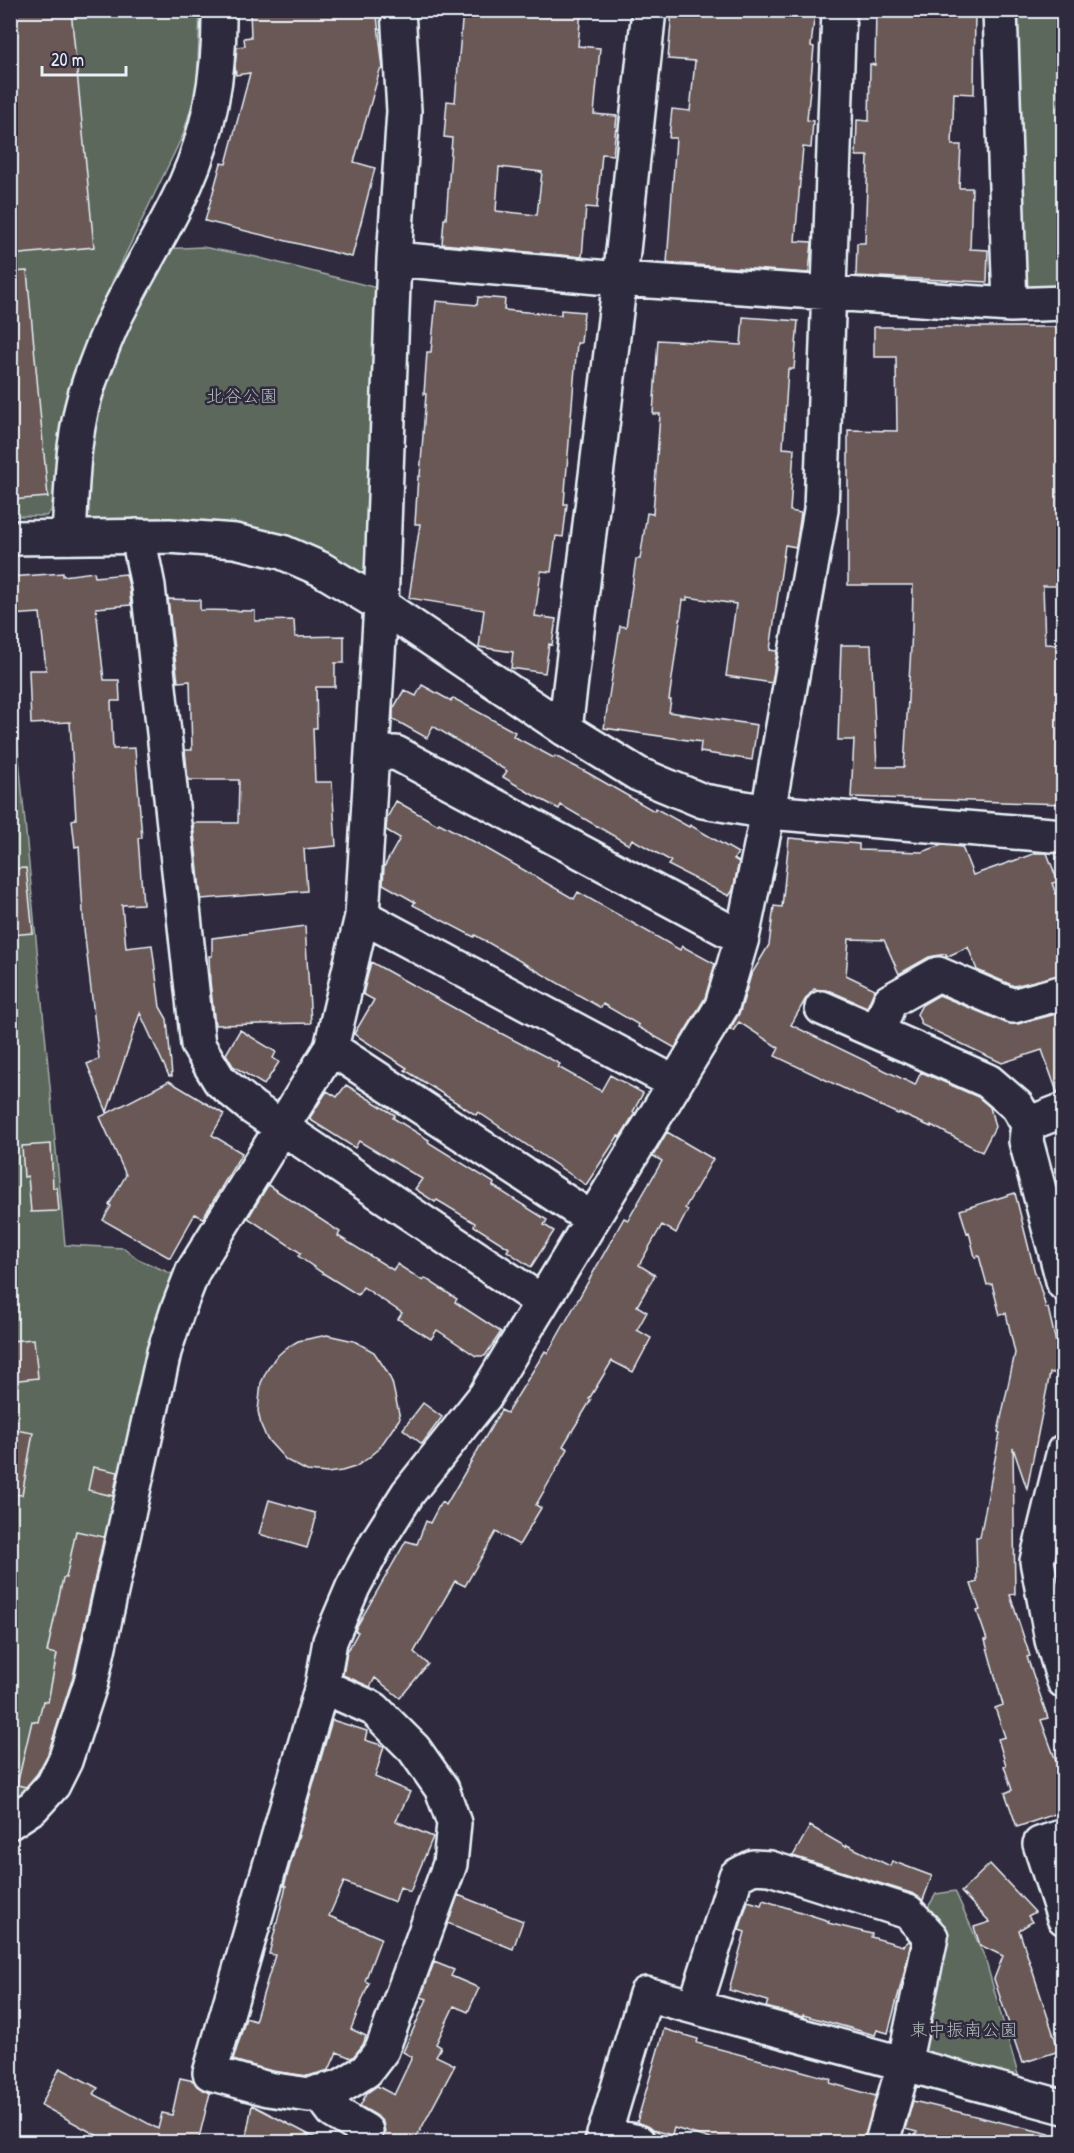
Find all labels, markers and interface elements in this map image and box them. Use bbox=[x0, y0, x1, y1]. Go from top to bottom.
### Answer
scale bar bbox=[42, 39, 126, 77]
text: 20 m bbox=[51, 47, 84, 72]
park label: 北谷公園 bbox=[206, 383, 278, 408]
park label: 東中振南公園 bbox=[910, 2017, 1018, 2042]

